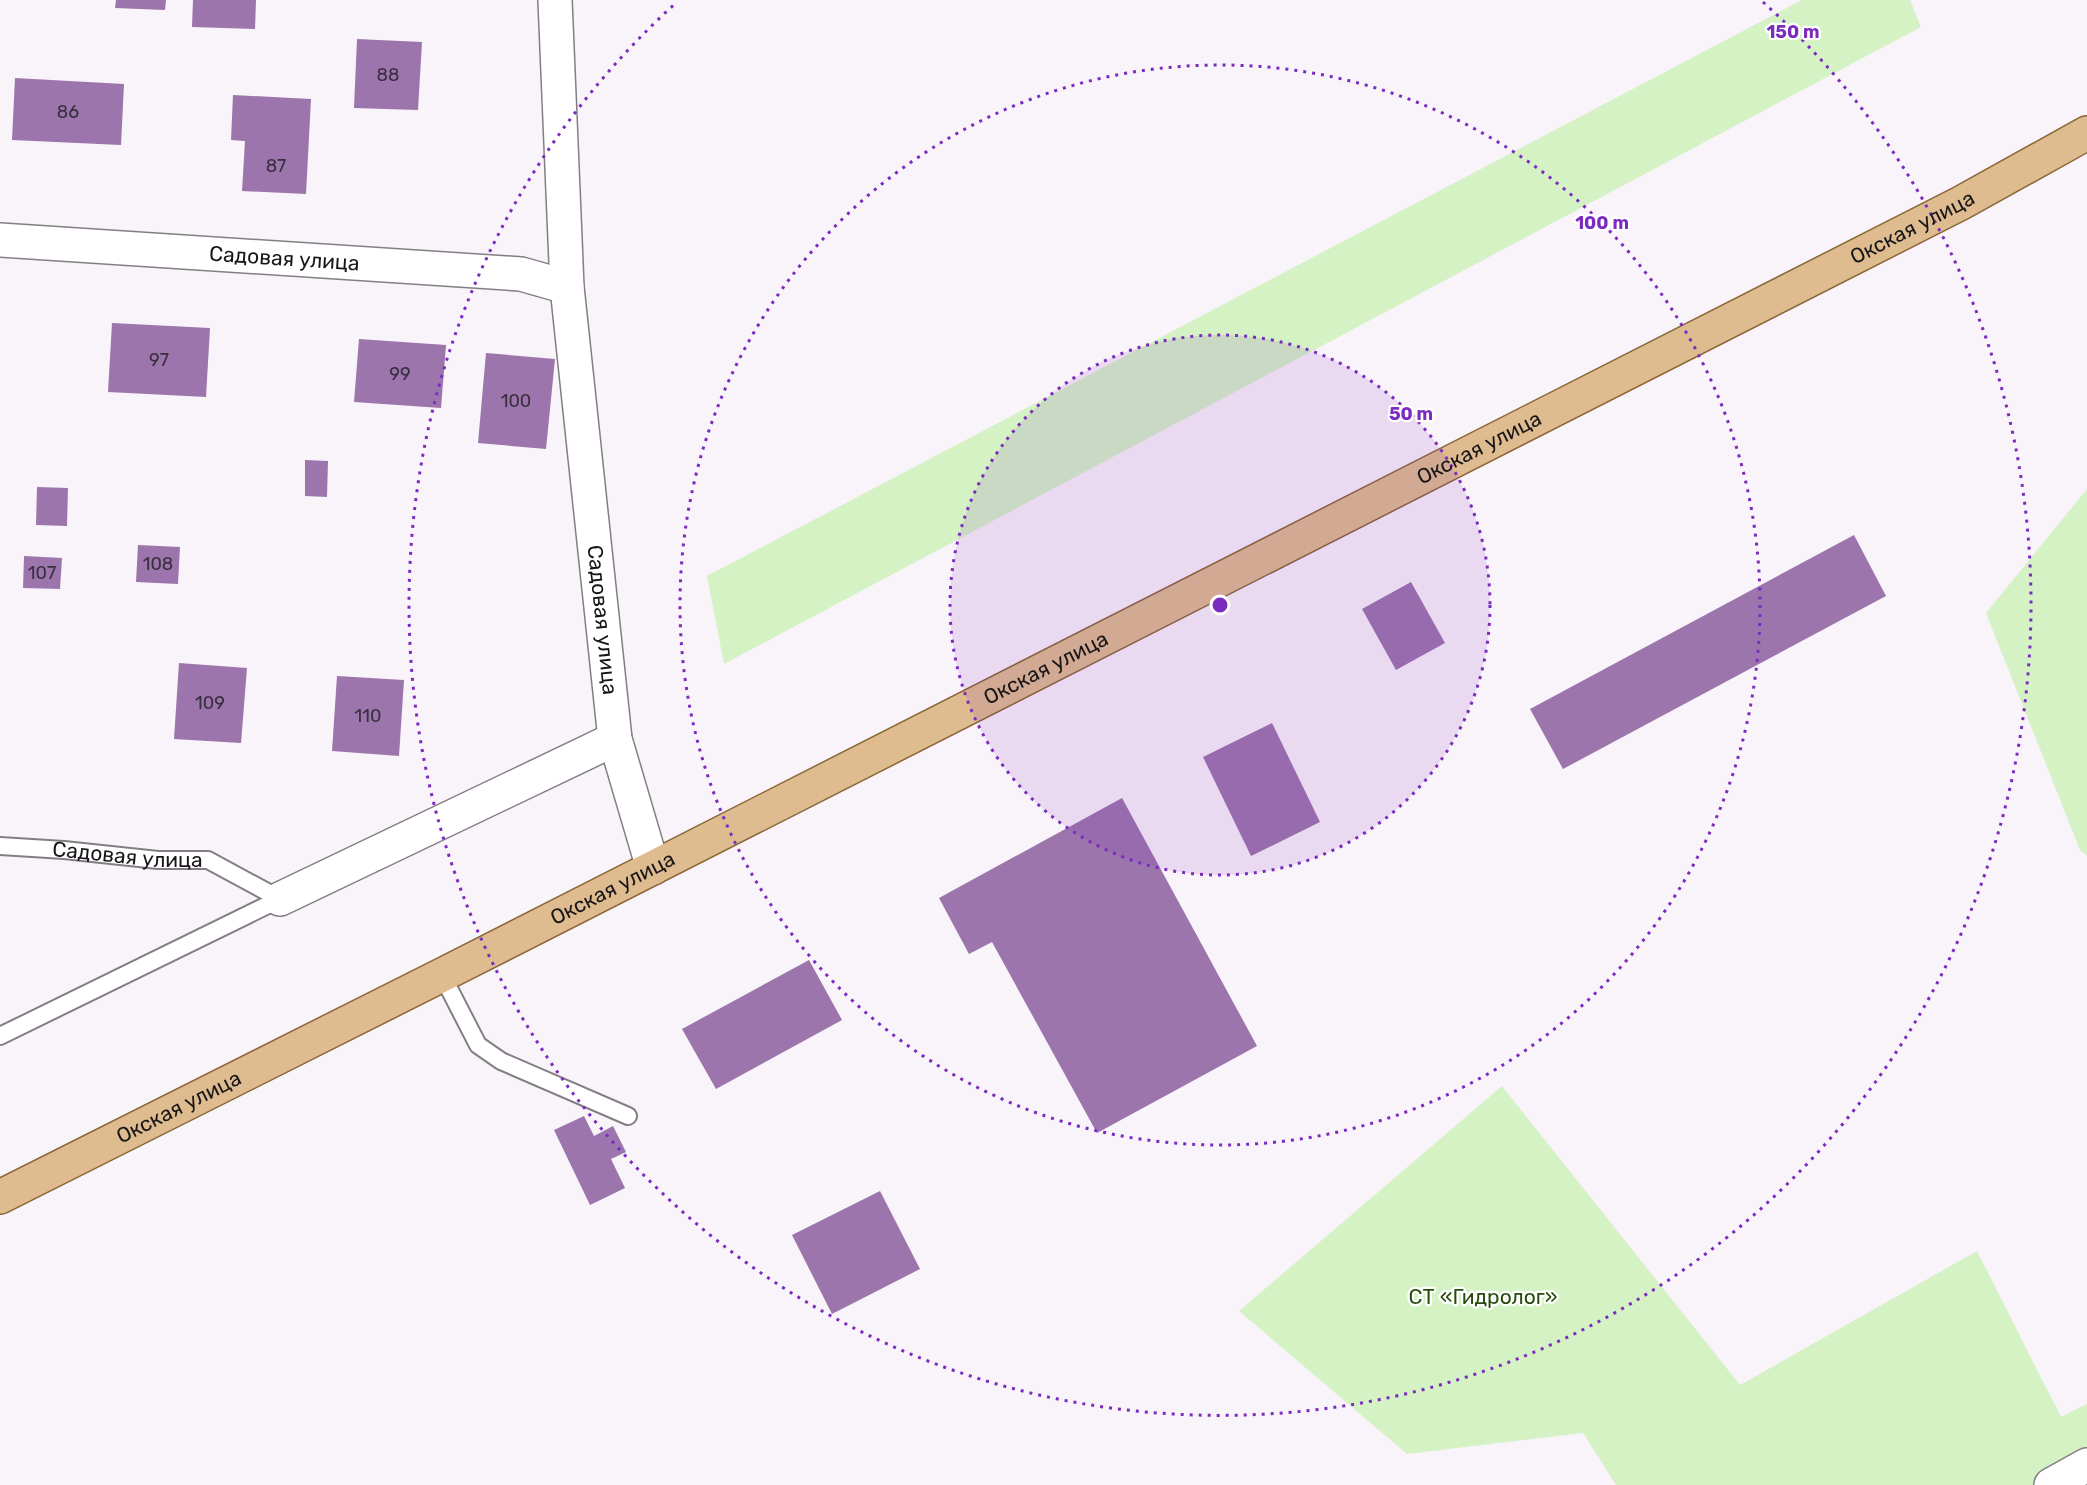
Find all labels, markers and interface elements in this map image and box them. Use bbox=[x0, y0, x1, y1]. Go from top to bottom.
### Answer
text: 150 m bbox=[1766, 21, 1820, 43]
house number: 88 bbox=[377, 64, 399, 86]
house number: 86 bbox=[57, 101, 79, 123]
house number: 87 bbox=[266, 155, 286, 177]
street label: Окская улица bbox=[1846, 185, 1979, 269]
text: 100 m bbox=[1575, 212, 1629, 234]
street label: Садовая улица bbox=[208, 241, 360, 275]
house number: 97 bbox=[149, 349, 169, 371]
house number: 99 bbox=[389, 363, 411, 385]
house number: 100 bbox=[501, 390, 531, 412]
text: 50 m bbox=[1389, 403, 1433, 425]
street label: Окская улица bbox=[1412, 405, 1545, 490]
street label: Садовая улица bbox=[582, 544, 623, 696]
house number: 108 bbox=[143, 553, 173, 575]
house number: 107 bbox=[28, 562, 56, 584]
centre of rings bbox=[1210, 595, 1230, 615]
street label: Окская улица bbox=[979, 626, 1112, 710]
house number: 109 bbox=[195, 692, 225, 714]
house number: 110 bbox=[355, 705, 381, 727]
street label: Садовая улица bbox=[52, 836, 203, 872]
street label: Окская улица bbox=[546, 846, 679, 930]
street label: Окская улица bbox=[112, 1065, 245, 1149]
park label: СТ «Гидролог» bbox=[1408, 1284, 1558, 1309]

